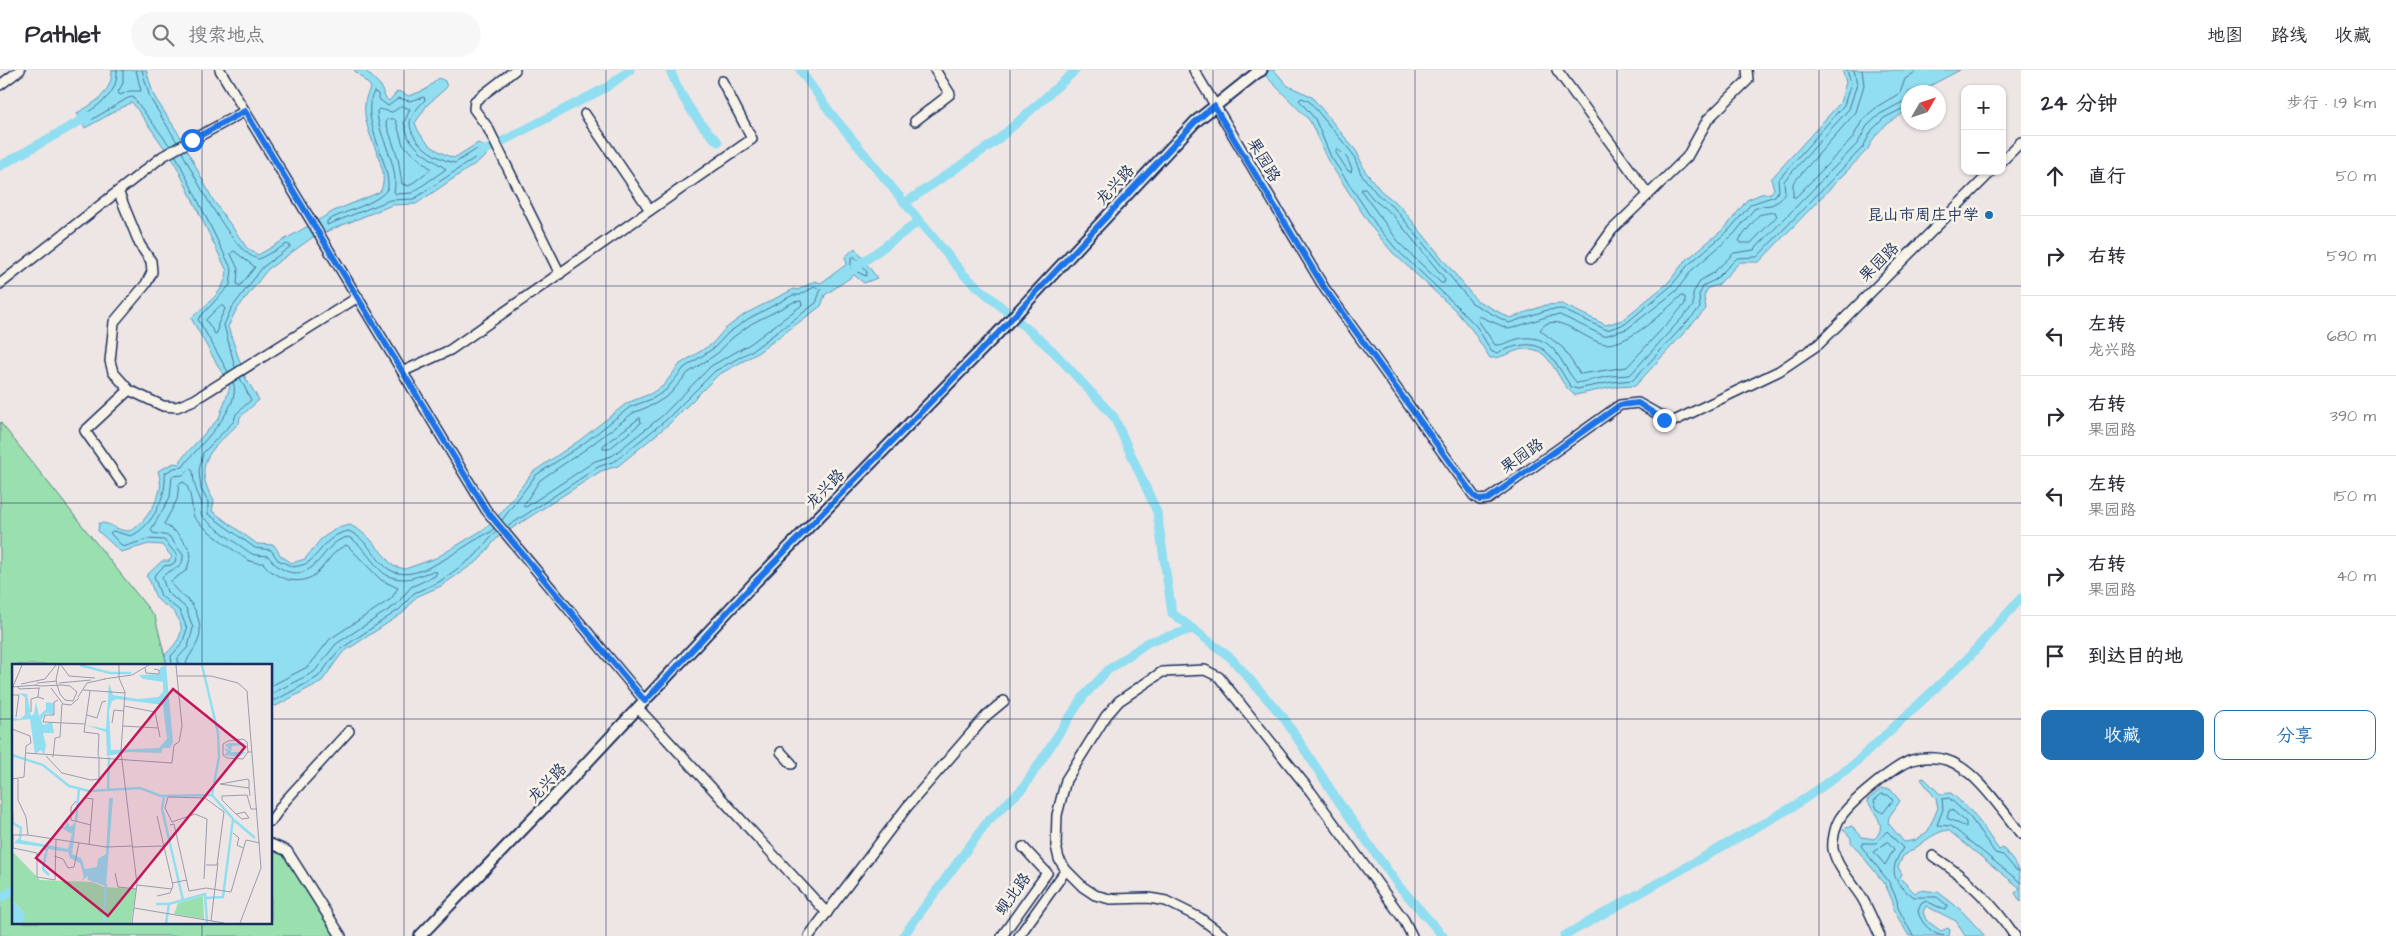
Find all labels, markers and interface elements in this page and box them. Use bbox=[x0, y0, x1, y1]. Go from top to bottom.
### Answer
search box bbox=[131, 12, 481, 57]
text: Pathlet bbox=[25, 18, 101, 52]
icon: search bbox=[149, 21, 177, 49]
text: 搜索地点 bbox=[189, 22, 265, 49]
text: 地图 bbox=[2207, 23, 2243, 48]
text: 路线 bbox=[2271, 23, 2307, 48]
text: 收藏 bbox=[2335, 23, 2371, 48]
north arrow bbox=[1901, 85, 1946, 130]
map controls bbox=[1961, 85, 2006, 175]
button: + bbox=[1961, 85, 2006, 130]
text: 24 分钟 bbox=[2041, 89, 2118, 118]
text: 步行 · 1.9 km bbox=[2287, 92, 2376, 114]
route start bbox=[181, 129, 204, 152]
button: − bbox=[1961, 130, 2006, 175]
street label: 果园路 bbox=[1242, 134, 1286, 186]
street label: 龙兴路 bbox=[1091, 160, 1139, 210]
icon: ahead bbox=[2041, 162, 2069, 190]
text: 直行 bbox=[2088, 163, 2126, 190]
text: 50 m bbox=[2336, 165, 2376, 187]
place label: 昆山市周庄中学 bbox=[1867, 204, 1979, 226]
marker: 昆山市周庄中学 bbox=[1983, 209, 1995, 221]
street label: 果园路 bbox=[1854, 237, 1904, 287]
icon: right bbox=[2041, 242, 2069, 270]
text: 右转 bbox=[2088, 243, 2126, 270]
text: 590 m bbox=[2327, 245, 2376, 267]
text: 左转 bbox=[2088, 311, 2126, 338]
icon: left bbox=[2041, 322, 2069, 350]
text: 680 m bbox=[2327, 325, 2376, 347]
text: 龙兴路 bbox=[2088, 339, 2136, 361]
text: 右转 bbox=[2088, 391, 2126, 418]
icon: right bbox=[2041, 402, 2069, 430]
text: 390 m bbox=[2330, 405, 2376, 427]
route end bbox=[1653, 409, 1676, 432]
text: 果园路 bbox=[2088, 419, 2136, 441]
street label: 果园路 bbox=[1496, 433, 1548, 479]
street label: 龙兴路 bbox=[800, 464, 850, 514]
text: 左转 bbox=[2088, 471, 2126, 498]
icon: left bbox=[2041, 482, 2069, 510]
text: 150 m bbox=[2334, 485, 2376, 507]
text: 果园路 bbox=[2088, 499, 2136, 521]
text: 右转 bbox=[2088, 551, 2126, 578]
icon: right bbox=[2041, 562, 2069, 590]
text: 40 m bbox=[2336, 565, 2376, 587]
text: 果园路 bbox=[2088, 579, 2136, 601]
icon: arrive bbox=[2041, 642, 2069, 670]
text: 到达目的地 bbox=[2088, 643, 2183, 670]
inset map bbox=[12, 664, 272, 924]
button: 收藏 bbox=[2041, 710, 2204, 760]
button: 分享 bbox=[2214, 710, 2376, 760]
street label: 龙兴路 bbox=[522, 758, 572, 808]
street label: 蚬北路 bbox=[990, 868, 1036, 920]

